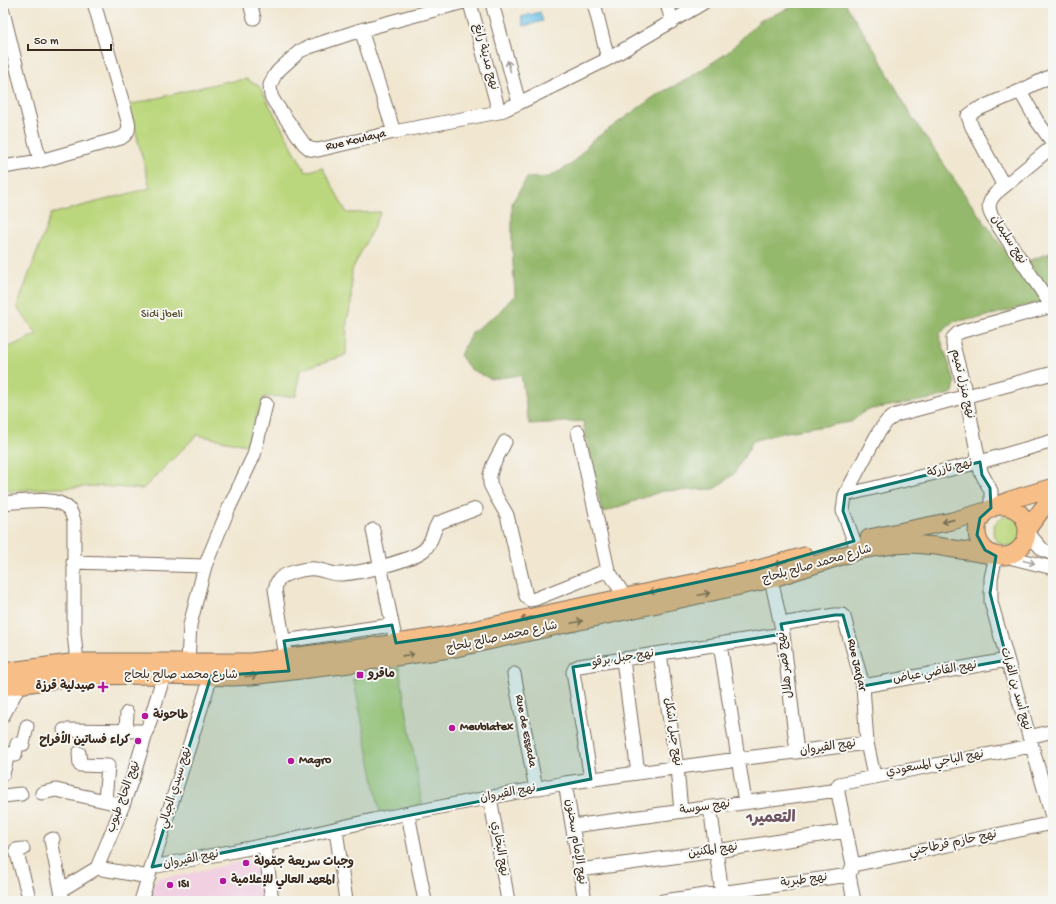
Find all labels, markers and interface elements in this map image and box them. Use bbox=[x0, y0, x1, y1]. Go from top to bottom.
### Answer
street label: نهج مدينة رابغ bbox=[469, 22, 501, 92]
scale bar bbox=[28, 26, 111, 52]
text: 50 m bbox=[34, 35, 59, 49]
one-way arrow bbox=[505, 60, 512, 73]
street label: Rue Koulaya bbox=[325, 127, 388, 155]
street label: نهج سليمان bbox=[987, 213, 1029, 267]
park label: Sidi jbeli bbox=[141, 308, 183, 322]
street label: نهج منزل تميم bbox=[947, 348, 977, 420]
street label: نهج تازركة bbox=[926, 457, 974, 481]
one-way arrow bbox=[942, 518, 955, 526]
street label: شارع محمد صالح بلحاج bbox=[760, 543, 874, 587]
one-way arrow bbox=[1022, 559, 1035, 567]
one-way arrow bbox=[775, 560, 788, 567]
one-way arrow bbox=[648, 587, 661, 595]
one-way arrow bbox=[697, 589, 710, 597]
one-way arrow bbox=[521, 615, 534, 623]
one-way arrow bbox=[570, 617, 583, 625]
street label: شارع محمد صالح بلحاج bbox=[445, 619, 559, 657]
street label: نهج قصر هلال bbox=[775, 631, 797, 699]
street label: Rue Jarjar bbox=[843, 638, 869, 694]
street label: نهج أسد بن الفرات bbox=[996, 645, 1035, 732]
street label: نهج جبل برقو bbox=[590, 647, 655, 671]
one-way arrow bbox=[401, 651, 414, 659]
street label: نهج القاضي عياض bbox=[892, 659, 978, 689]
place label: ماقرو bbox=[367, 667, 395, 682]
street label: شارع محمد صالح بلحاج bbox=[124, 669, 238, 683]
marker: ماقرو bbox=[355, 670, 365, 680]
one-way arrow bbox=[244, 672, 257, 679]
place label: صيدلية قرزة bbox=[35, 679, 95, 694]
marker: صيدلية قرزة bbox=[98, 682, 108, 692]
street label: Rue de Essada bbox=[511, 693, 539, 769]
street label: نهج جبل اشكل bbox=[660, 697, 685, 767]
place label: طاحونة bbox=[153, 708, 189, 723]
marker: طاحونة bbox=[140, 711, 150, 721]
place label: Meublatex bbox=[460, 721, 514, 735]
marker: Meublatex bbox=[447, 723, 457, 733]
place label: كراء فساتين الأفراح bbox=[39, 730, 131, 748]
marker: كراء فساتين الأفراح bbox=[133, 736, 143, 746]
street label: نهج القيروان bbox=[799, 737, 857, 759]
street label: نهج سيدي الجبالي bbox=[157, 745, 197, 831]
street label: نهج الباجي المسعودي bbox=[885, 748, 986, 782]
place label: Magro bbox=[299, 754, 332, 768]
marker: Magro bbox=[286, 756, 296, 766]
street label: نهج الحاج طبوب bbox=[105, 759, 143, 835]
street label: نهج القيروان bbox=[479, 782, 537, 806]
street label: نهج الإمام سحنون bbox=[561, 798, 589, 886]
street label: نهج سوسة bbox=[679, 798, 731, 818]
district label: التعمير1 bbox=[745, 809, 796, 829]
street label: نهج البخاري bbox=[487, 820, 512, 877]
street label: نهج حازم قرطاجني bbox=[908, 828, 999, 862]
street label: نهج المكنين bbox=[687, 841, 739, 861]
street label: نهج القيروان bbox=[162, 848, 220, 872]
place label: وجبات سريعة جمّولة bbox=[254, 855, 354, 870]
marker: وجبات سريعة جمّولة bbox=[241, 858, 251, 868]
street label: نهج طبربة bbox=[780, 871, 828, 891]
place label: المعهد العالي للإعلامية bbox=[231, 873, 335, 890]
marker: المعهد العالي للإعلامية bbox=[218, 876, 228, 886]
place label: ISI bbox=[178, 878, 189, 892]
marker: ISI bbox=[165, 880, 175, 890]

